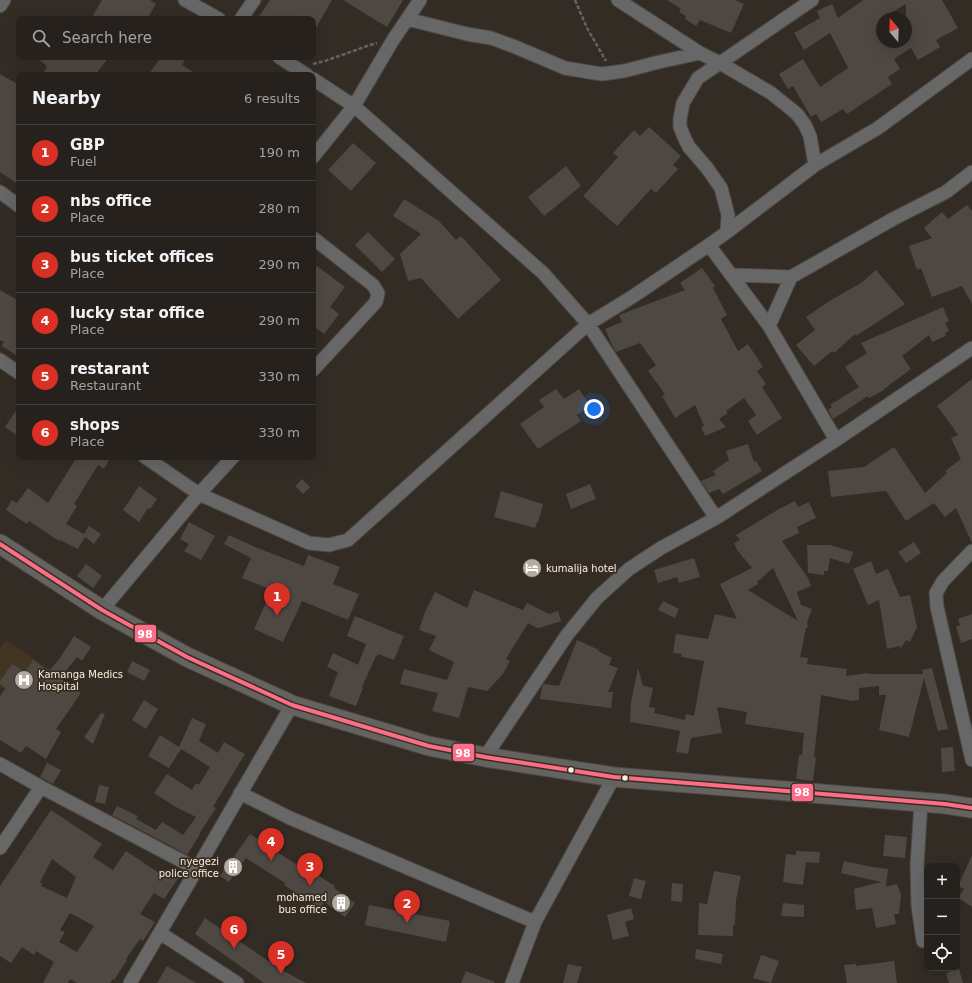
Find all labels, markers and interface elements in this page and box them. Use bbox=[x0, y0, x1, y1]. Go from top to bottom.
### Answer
north arrow bbox=[876, 12, 912, 48]
search box bbox=[16, 16, 316, 60]
icon: search bbox=[30, 27, 52, 49]
text: Search here bbox=[62, 29, 152, 47]
text: Nearby bbox=[32, 88, 101, 108]
text: 6 results bbox=[244, 91, 300, 106]
text: GBP bbox=[70, 136, 105, 154]
text: 1 bbox=[40, 145, 50, 160]
text: 190 m bbox=[258, 145, 300, 160]
text: Fuel bbox=[70, 154, 97, 169]
text: nbs office bbox=[70, 192, 152, 210]
text: 2 bbox=[40, 201, 50, 216]
text: 280 m bbox=[258, 201, 300, 216]
text: Place bbox=[70, 210, 105, 225]
text: bus ticket offices bbox=[70, 248, 214, 266]
text: 3 bbox=[40, 257, 50, 272]
text: 290 m bbox=[258, 257, 300, 272]
text: Place bbox=[70, 266, 105, 281]
text: lucky star office bbox=[70, 304, 205, 322]
text: 4 bbox=[40, 313, 50, 328]
text: 290 m bbox=[258, 313, 300, 328]
text: Place bbox=[70, 322, 105, 337]
text: restarant bbox=[70, 360, 149, 378]
text: 5 bbox=[40, 369, 50, 384]
text: 330 m bbox=[258, 369, 300, 384]
text: Restaurant bbox=[70, 378, 141, 393]
your location bbox=[584, 399, 604, 419]
text: shops bbox=[70, 416, 120, 434]
text: 6 bbox=[40, 425, 50, 440]
text: 330 m bbox=[258, 425, 300, 440]
text: Place bbox=[70, 434, 105, 449]
hotel icon: kumalija hotel bbox=[521, 557, 543, 579]
place label: kumalija hotel bbox=[546, 563, 617, 574]
pin: 1 bbox=[264, 583, 290, 616]
line badge: 98 bbox=[134, 624, 157, 643]
text: 98 bbox=[137, 628, 153, 641]
hospital icon: Kamanga Medics Hospital bbox=[13, 669, 35, 691]
place label: Kamanga Medics Hospital bbox=[38, 669, 123, 692]
line badge: 98 bbox=[452, 743, 475, 762]
text: 98 bbox=[455, 747, 471, 760]
unlabelled marker bbox=[566, 765, 576, 775]
unlabelled marker bbox=[620, 773, 630, 783]
line badge: 98 bbox=[791, 783, 814, 802]
text: 98 bbox=[794, 786, 810, 799]
pin: 4 bbox=[258, 828, 284, 861]
pin: 3 bbox=[297, 853, 323, 886]
place label: nyegezi police office bbox=[159, 856, 219, 879]
building icon: nyegezi police office bbox=[222, 856, 244, 878]
map controls bbox=[924, 863, 960, 971]
button: + bbox=[924, 863, 960, 899]
pin: 2 bbox=[394, 890, 420, 923]
place label: mohamed bus office bbox=[276, 892, 327, 915]
building icon: mohamed bus office bbox=[330, 892, 352, 914]
button: − bbox=[924, 899, 960, 935]
pin: 6 bbox=[221, 916, 247, 949]
button: locate bbox=[924, 935, 960, 971]
pin: 5 bbox=[268, 941, 294, 974]

